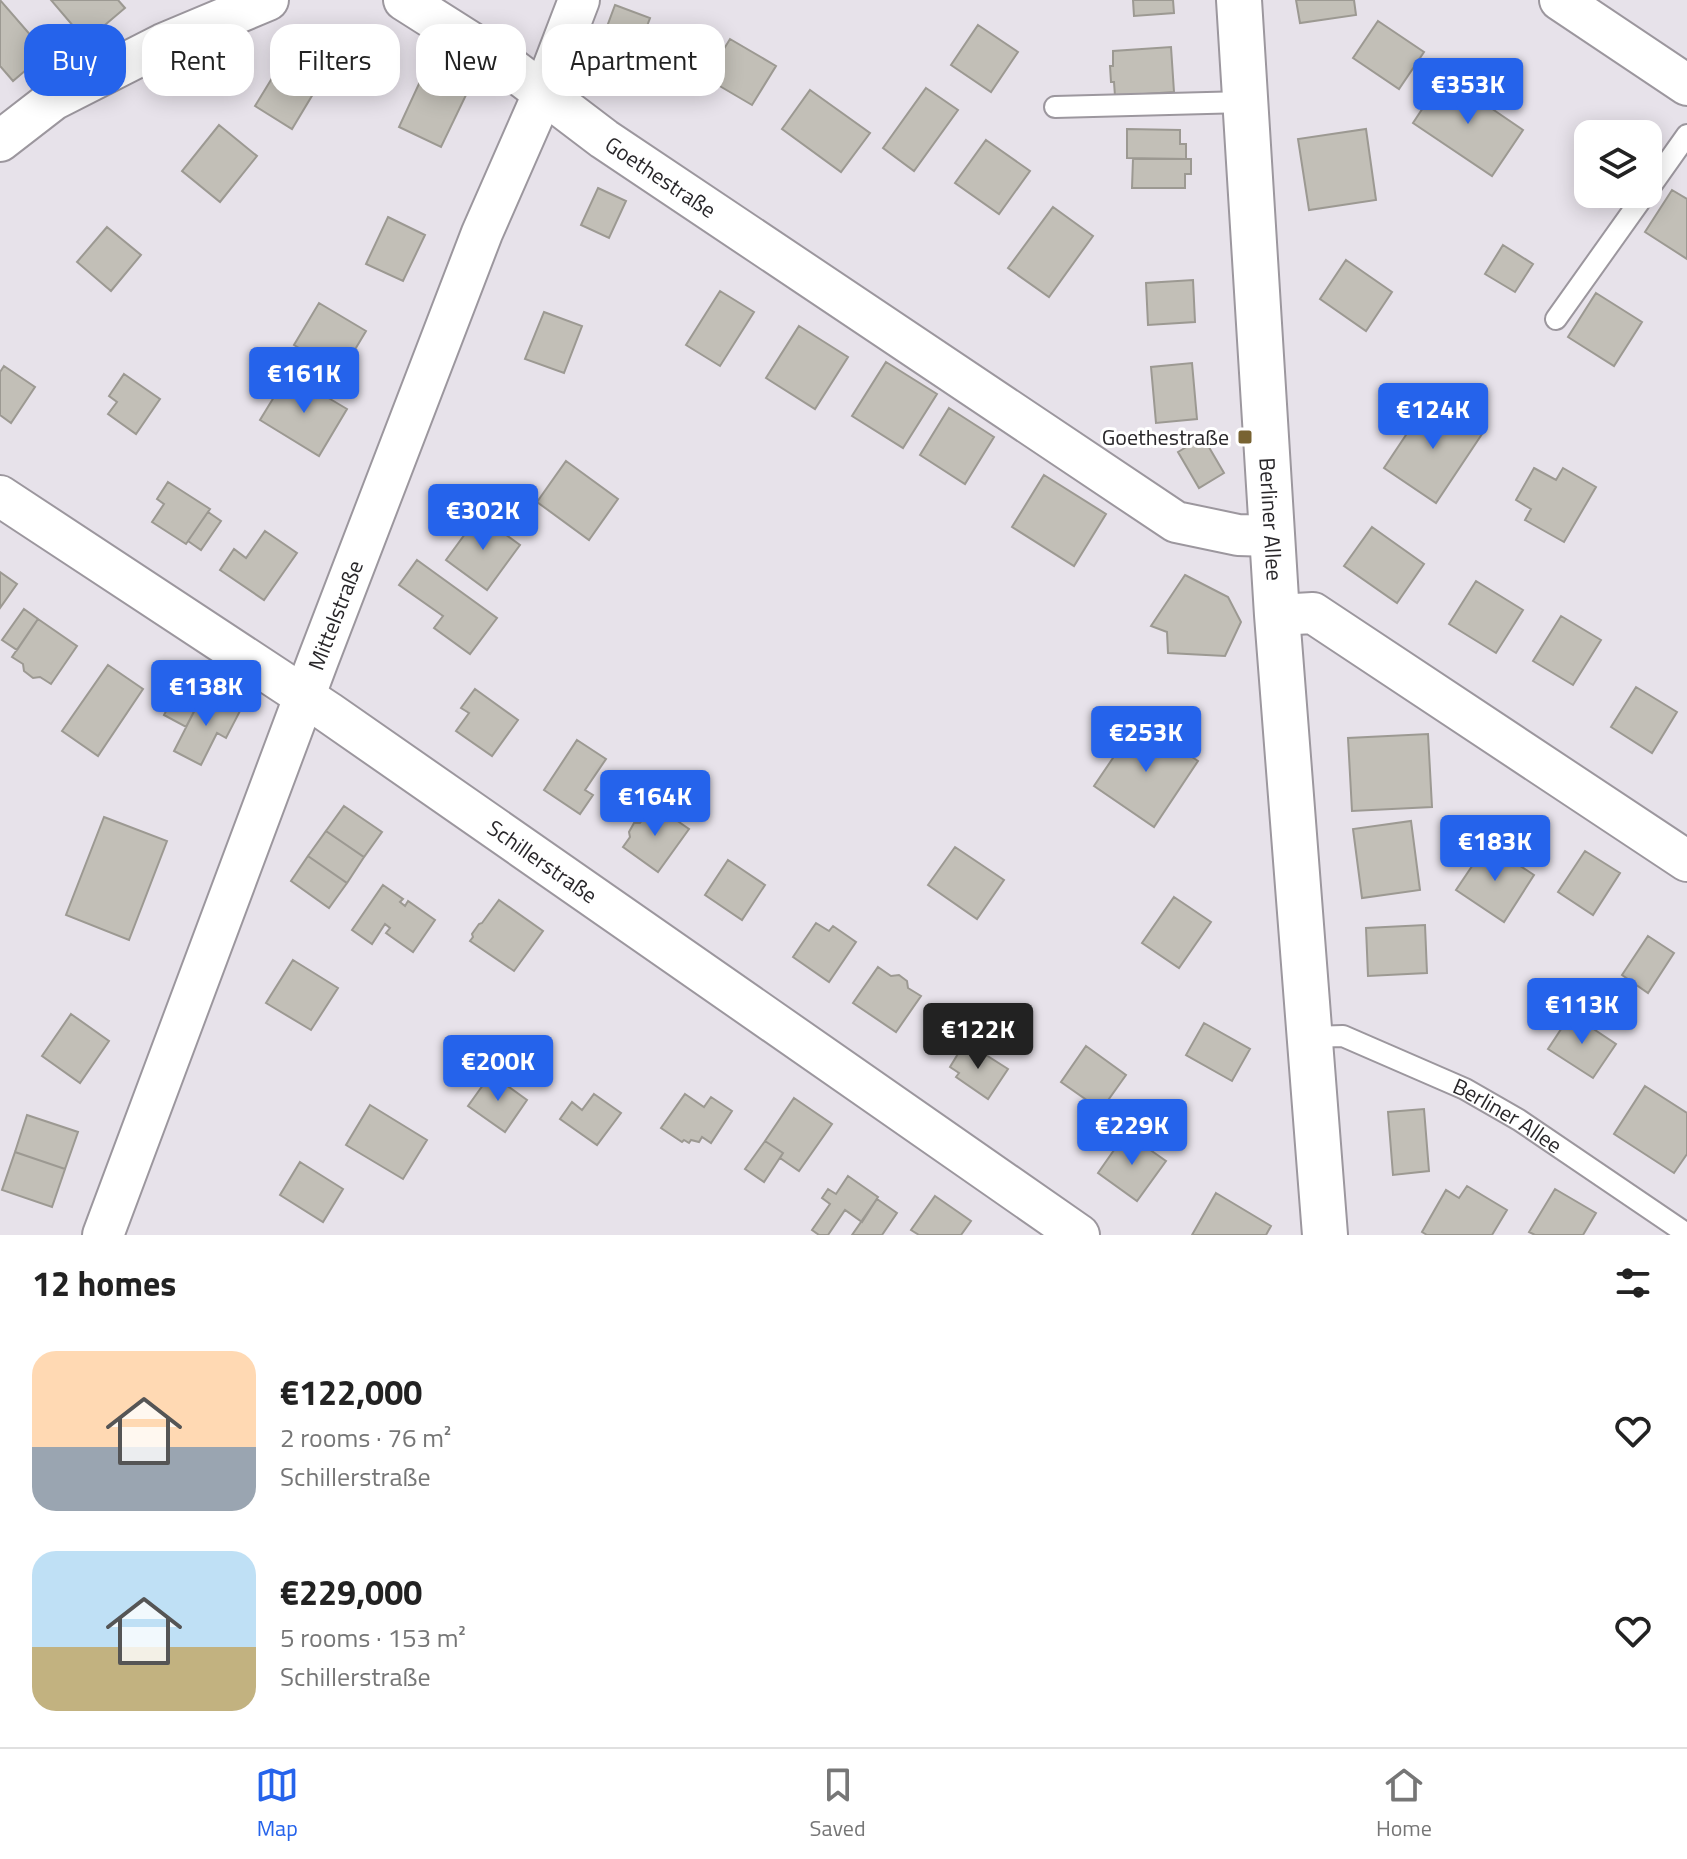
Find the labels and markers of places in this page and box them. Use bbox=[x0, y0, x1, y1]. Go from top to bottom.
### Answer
pin: €353K bbox=[1412, 58, 1524, 126]
pin: €161K bbox=[248, 347, 360, 415]
pin: €124K bbox=[1377, 383, 1489, 451]
place label: Goethestraße bbox=[1102, 420, 1229, 454]
marker: Goethestraße bbox=[1236, 428, 1254, 446]
pin: €302K bbox=[427, 484, 539, 552]
pin: €138K bbox=[150, 660, 262, 728]
pin: €253K bbox=[1090, 706, 1202, 774]
pin: €164K bbox=[599, 770, 711, 838]
pin: €183K bbox=[1439, 815, 1551, 883]
pin: €113K bbox=[1526, 978, 1638, 1046]
pin: €122K bbox=[922, 1003, 1034, 1071]
pin: €200K bbox=[442, 1035, 554, 1103]
pin: €229K bbox=[1076, 1099, 1188, 1167]

